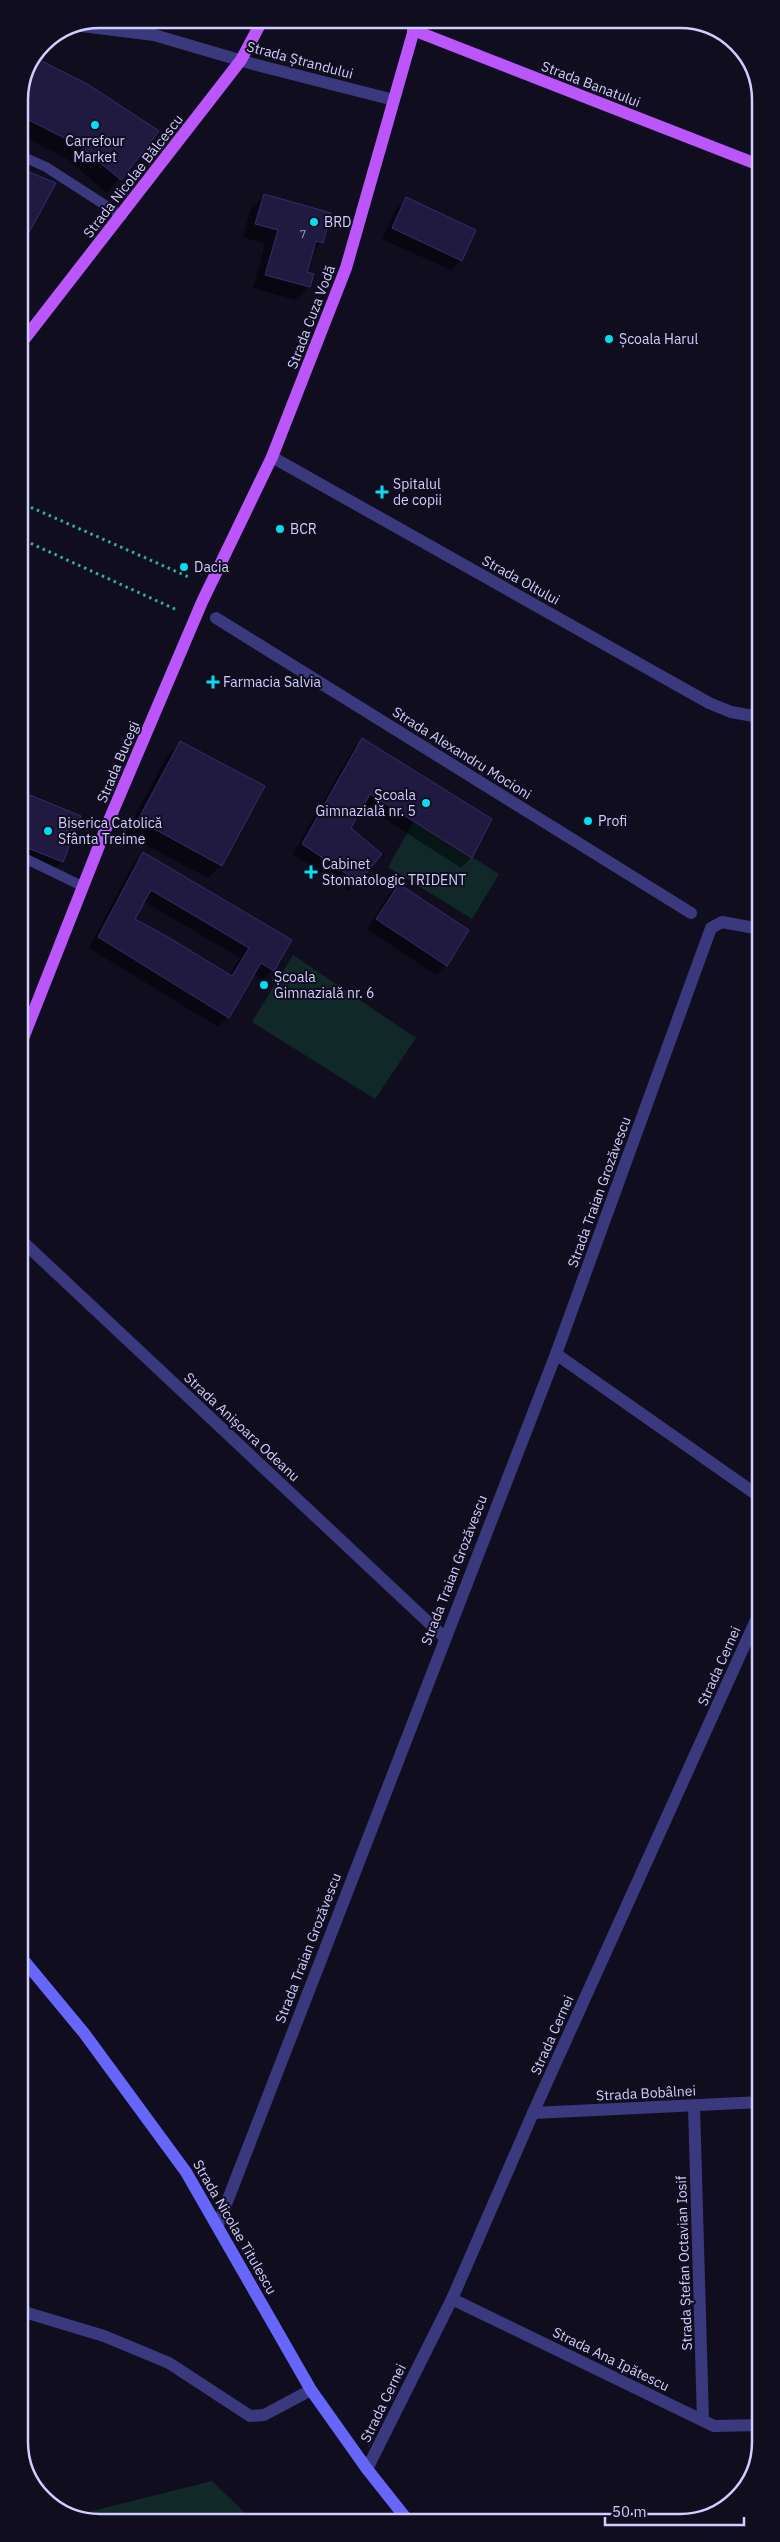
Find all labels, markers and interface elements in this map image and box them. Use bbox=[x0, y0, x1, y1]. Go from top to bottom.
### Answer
street label: Strada Ștrandului bbox=[245, 37, 355, 83]
street label: Strada Banatului bbox=[539, 57, 643, 111]
street label: Strada Nicolae Bălcescu bbox=[79, 111, 187, 241]
marker: Carrefour Market bbox=[89, 119, 101, 131]
place label: Carrefour Market bbox=[65, 132, 125, 166]
place label: BRD bbox=[324, 213, 352, 231]
marker: BRD bbox=[308, 216, 320, 228]
house number: 7 bbox=[300, 227, 306, 241]
street label: Strada Cuza Vodă bbox=[283, 262, 339, 372]
place label: Școala Harul bbox=[619, 330, 698, 348]
marker: Școala Harul bbox=[603, 333, 615, 345]
place label: Spitalul de copii bbox=[393, 475, 442, 509]
marker: Spitalul de copii bbox=[375, 485, 389, 499]
place label: BCR bbox=[290, 520, 317, 538]
marker: BCR bbox=[274, 523, 286, 535]
street label: Strada Oltului bbox=[479, 551, 563, 609]
place label: Dacia bbox=[194, 558, 229, 576]
marker: Dacia bbox=[178, 561, 190, 573]
place label: Farmacia Salvia bbox=[223, 673, 322, 691]
marker: Farmacia Salvia bbox=[207, 676, 219, 688]
street label: Strada Alexandru Mocioni bbox=[389, 703, 535, 803]
street label: Strada Bucegi bbox=[93, 718, 143, 806]
place label: Școala Gimnazială nr. 5 bbox=[316, 786, 417, 820]
marker: Școala Gimnazială nr. 5 bbox=[420, 797, 432, 809]
place label: Profi bbox=[598, 812, 627, 830]
place label: Biserica Catolică Sfânta Treime bbox=[58, 814, 163, 848]
marker: Profi bbox=[582, 815, 594, 827]
marker: Biserica Catolică Sfânta Treime bbox=[42, 825, 54, 837]
place label: Cabinet Stomatologic TRIDENT bbox=[322, 855, 466, 889]
marker: Cabinet Stomatologic TRIDENT bbox=[304, 865, 318, 879]
place label: Școala Gimnazială nr. 6 bbox=[274, 968, 374, 1002]
marker: Școala Gimnazială nr. 6 bbox=[258, 979, 270, 991]
street label: Strada Traian Grozăvescu bbox=[563, 1114, 635, 1270]
street label: Strada Anișoara Odeanu bbox=[180, 1369, 304, 1485]
street label: Strada Traian Grozăvescu bbox=[417, 1492, 491, 1648]
street label: Strada Cernei bbox=[693, 1623, 745, 1709]
street label: Strada Traian Grozăvescu bbox=[271, 1870, 345, 2026]
street label: Strada Cernei bbox=[526, 1992, 578, 2078]
street label: Strada Bobâlnei bbox=[596, 2081, 696, 2105]
street label: Strada Nicolae Titulescu bbox=[189, 2156, 281, 2298]
street label: Strada Ștefan Octavian Iosif bbox=[672, 2175, 696, 2351]
street label: Strada Ana Ipătescu bbox=[550, 2323, 672, 2395]
street label: Strada Cernei bbox=[356, 2361, 410, 2445]
scale bar bbox=[605, 2494, 744, 2526]
text: 50 m bbox=[612, 2502, 647, 2521]

